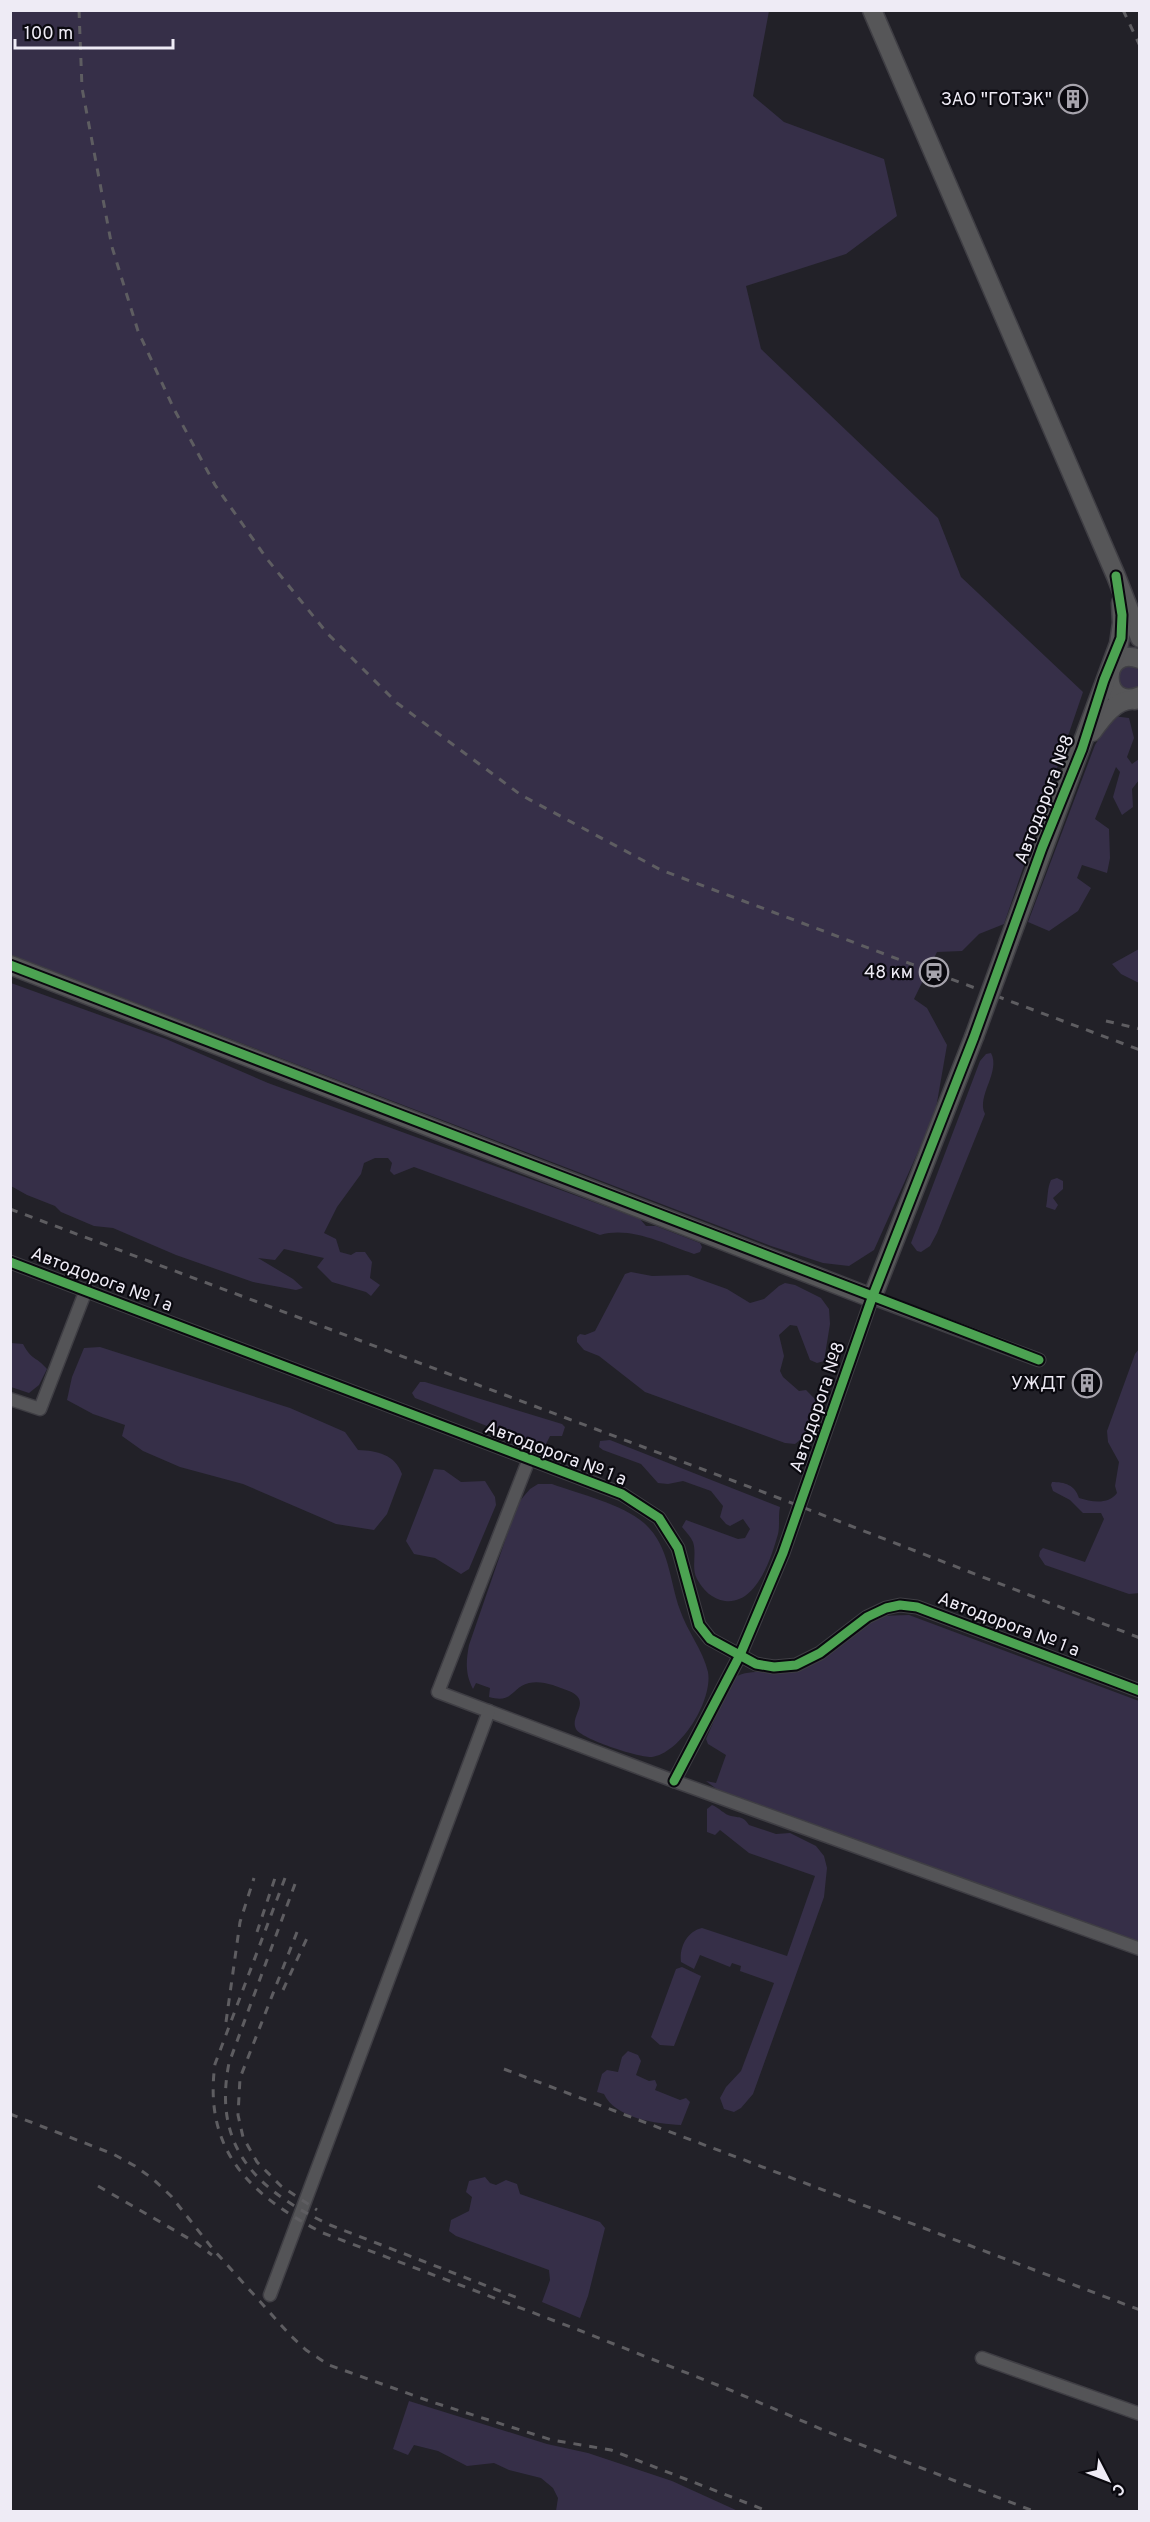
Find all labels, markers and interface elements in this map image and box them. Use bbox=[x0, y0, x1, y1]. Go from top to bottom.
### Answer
scale bar bbox=[15, 12, 172, 50]
text: 100 m bbox=[24, 23, 73, 46]
building icon: ЗАО "ГОТЭК" bbox=[1057, 83, 1089, 115]
place label: ЗАО "ГОТЭК" bbox=[941, 89, 1052, 112]
street label: Автодорога №8 bbox=[1010, 732, 1081, 867]
station icon: 48 км bbox=[918, 956, 950, 988]
place label: 48 км bbox=[864, 962, 913, 985]
street label: Автодорога № 1 а bbox=[27, 1243, 176, 1318]
street label: Автодорога №8 bbox=[785, 1339, 852, 1476]
building icon: УЖДТ bbox=[1071, 1367, 1103, 1399]
place label: УЖДТ bbox=[1011, 1373, 1066, 1396]
street label: Автодорога № 1 а bbox=[481, 1417, 630, 1492]
street label: Автодорога № 1 а bbox=[934, 1588, 1083, 1663]
north arrow bbox=[1078, 2450, 1138, 2510]
text: С bbox=[1107, 2478, 1129, 2499]

